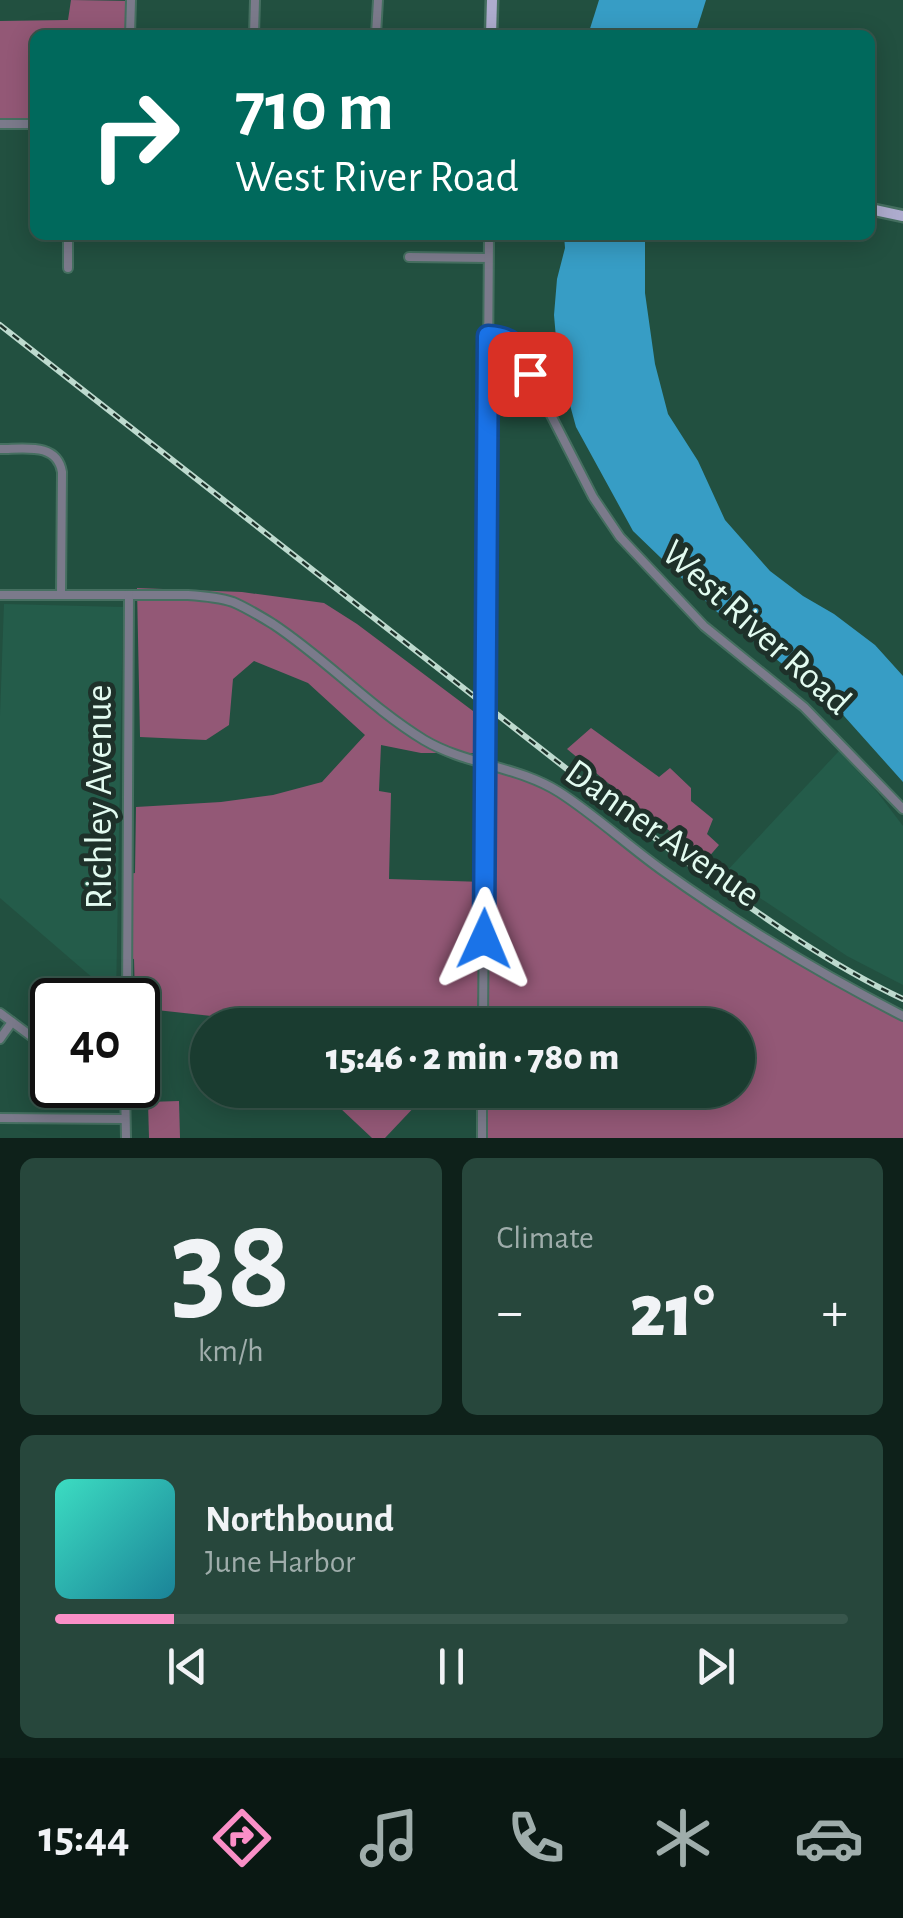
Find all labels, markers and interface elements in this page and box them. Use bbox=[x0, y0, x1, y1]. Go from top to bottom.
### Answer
icon: right bbox=[70, 70, 200, 200]
text: 710 m bbox=[235, 73, 394, 143]
text: West River Road bbox=[235, 155, 519, 200]
pin bbox=[488, 332, 573, 417]
icon: arrive bbox=[503, 347, 558, 402]
street label: West River Road bbox=[654, 534, 858, 722]
street label: Richley Avenue bbox=[81, 685, 119, 909]
street label: Danner Avenue bbox=[558, 753, 766, 915]
position arrow bbox=[432, 887, 536, 991]
speed limit sign: 40 bbox=[30, 978, 160, 1108]
text: 15:46 · 2 min · 780 m bbox=[326, 1039, 619, 1077]
text: 38 bbox=[171, 1202, 291, 1332]
text: Climate bbox=[497, 1222, 594, 1254]
text: 21° bbox=[630, 1275, 715, 1350]
text: − bbox=[497, 1285, 523, 1340]
text: + bbox=[822, 1285, 848, 1340]
text: km/h bbox=[198, 1335, 264, 1367]
text: Northbound bbox=[205, 1501, 394, 1539]
text: June Harbor bbox=[205, 1546, 355, 1578]
icon: previous bbox=[160, 1639, 215, 1694]
icon: pause bbox=[424, 1639, 479, 1694]
icon: next bbox=[688, 1639, 743, 1694]
icon: directions bbox=[207, 1803, 277, 1873]
icon: music bbox=[354, 1803, 424, 1873]
icon: phone bbox=[501, 1803, 571, 1873]
icon: climate bbox=[648, 1803, 718, 1873]
icon: car bbox=[794, 1803, 864, 1873]
text: 15:44 bbox=[38, 1815, 130, 1860]

